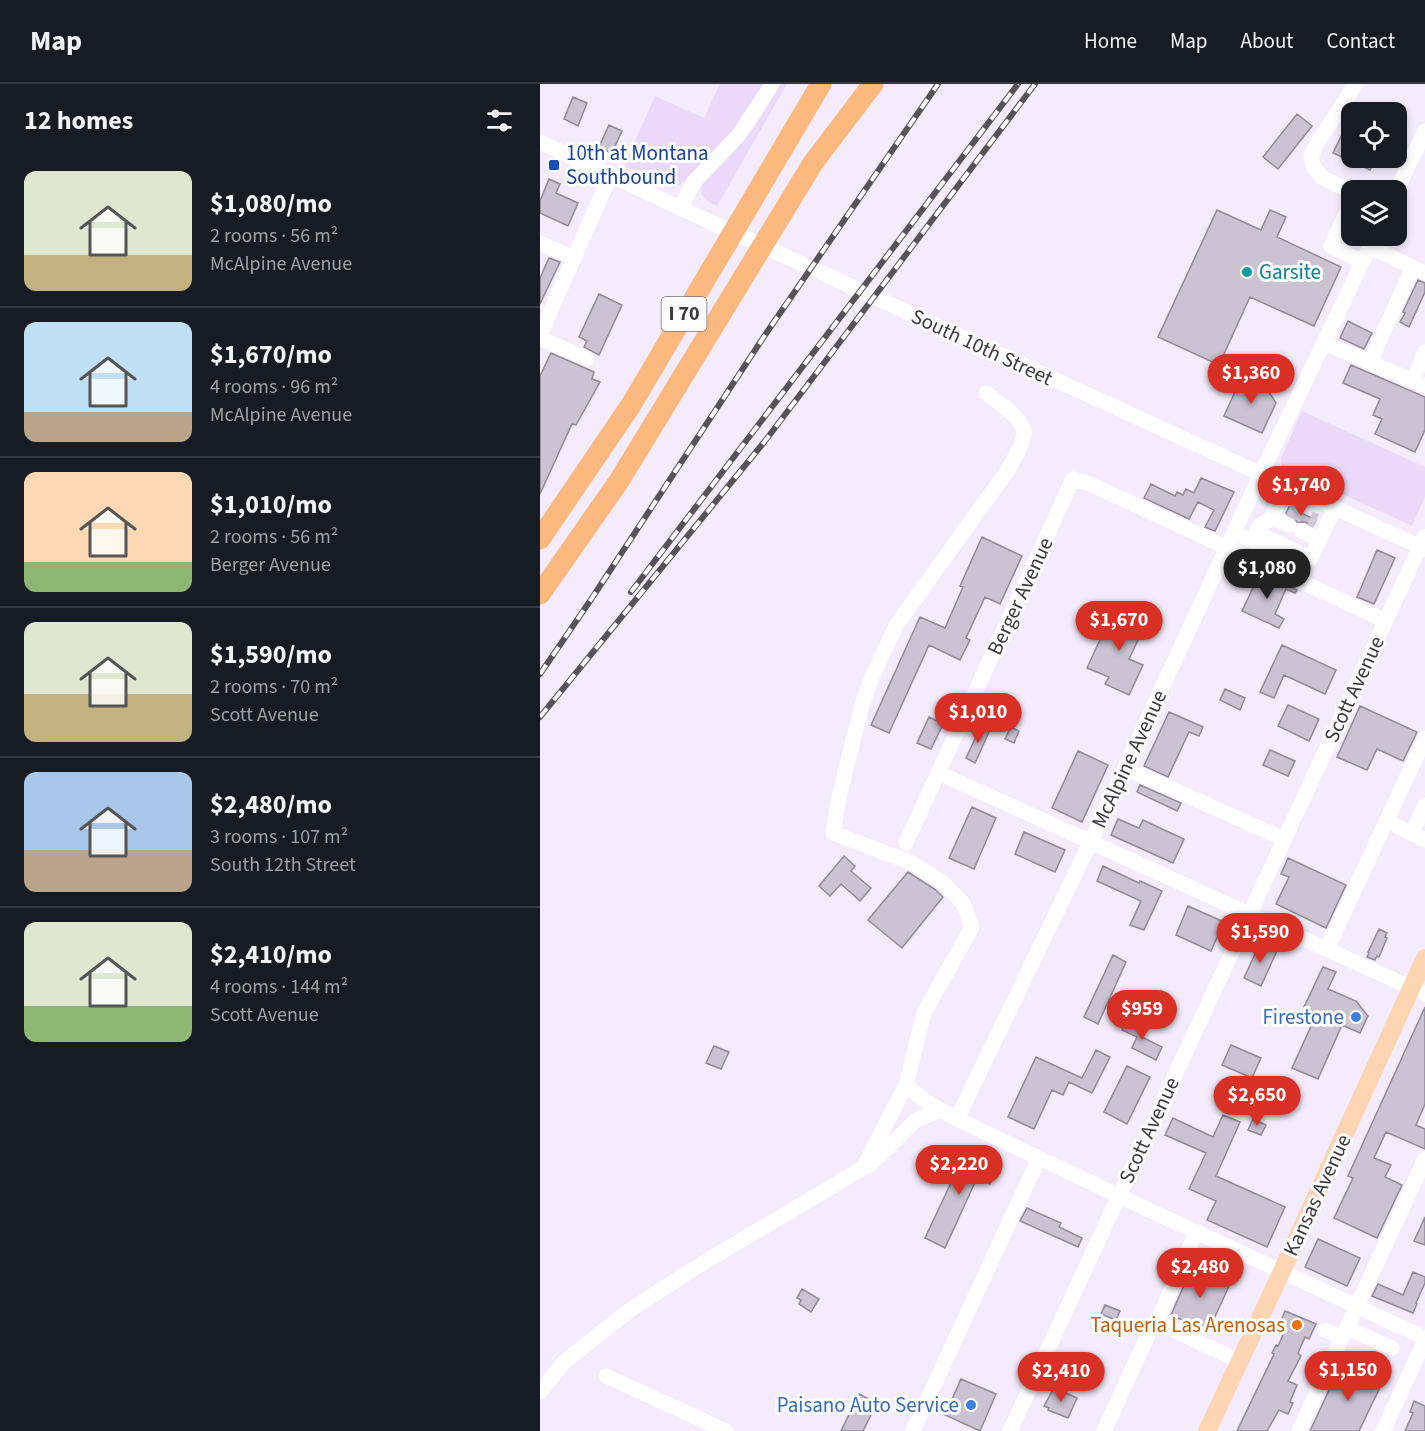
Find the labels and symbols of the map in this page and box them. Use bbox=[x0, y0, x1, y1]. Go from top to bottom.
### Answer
place label: 10th at Montana Southbound bbox=[566, 138, 709, 192]
marker: 10th at Montana Southbound bbox=[547, 158, 561, 172]
place label: Garsite bbox=[1259, 257, 1321, 287]
marker: Garsite bbox=[1240, 265, 1254, 279]
road number: I 70 bbox=[662, 297, 706, 331]
street label: South 10th Street bbox=[906, 301, 1058, 393]
pin: $1,360 bbox=[1202, 354, 1300, 405]
pin: $1,740 bbox=[1252, 466, 1350, 517]
street label: Berger Avenue bbox=[980, 532, 1060, 660]
pin: $1,080 bbox=[1218, 549, 1316, 600]
pin: $1,670 bbox=[1070, 601, 1168, 652]
street label: Scott Avenue bbox=[1316, 631, 1392, 747]
street label: McAlpine Avenue bbox=[1084, 685, 1174, 833]
pin: $1,010 bbox=[929, 693, 1027, 744]
pin: $1,590 bbox=[1211, 913, 1309, 964]
pin: $959 bbox=[1106, 990, 1178, 1041]
place label: Firestone bbox=[1262, 1002, 1344, 1032]
marker: Firestone bbox=[1349, 1010, 1363, 1024]
street label: Scott Avenue bbox=[1111, 1072, 1187, 1188]
pin: $2,650 bbox=[1208, 1076, 1306, 1127]
street label: Kansas Avenue bbox=[1276, 1129, 1358, 1261]
pin: $2,220 bbox=[910, 1145, 1008, 1196]
pin: $2,480 bbox=[1151, 1248, 1249, 1299]
place label: Taqueria Las Arenosas bbox=[1090, 1310, 1285, 1340]
marker: Taqueria Las Arenosas bbox=[1290, 1318, 1304, 1332]
pin: $1,150 bbox=[1299, 1351, 1397, 1402]
pin: $2,410 bbox=[1012, 1352, 1110, 1403]
place label: Paisano Auto Service bbox=[777, 1390, 959, 1420]
marker: Paisano Auto Service bbox=[964, 1398, 978, 1412]

